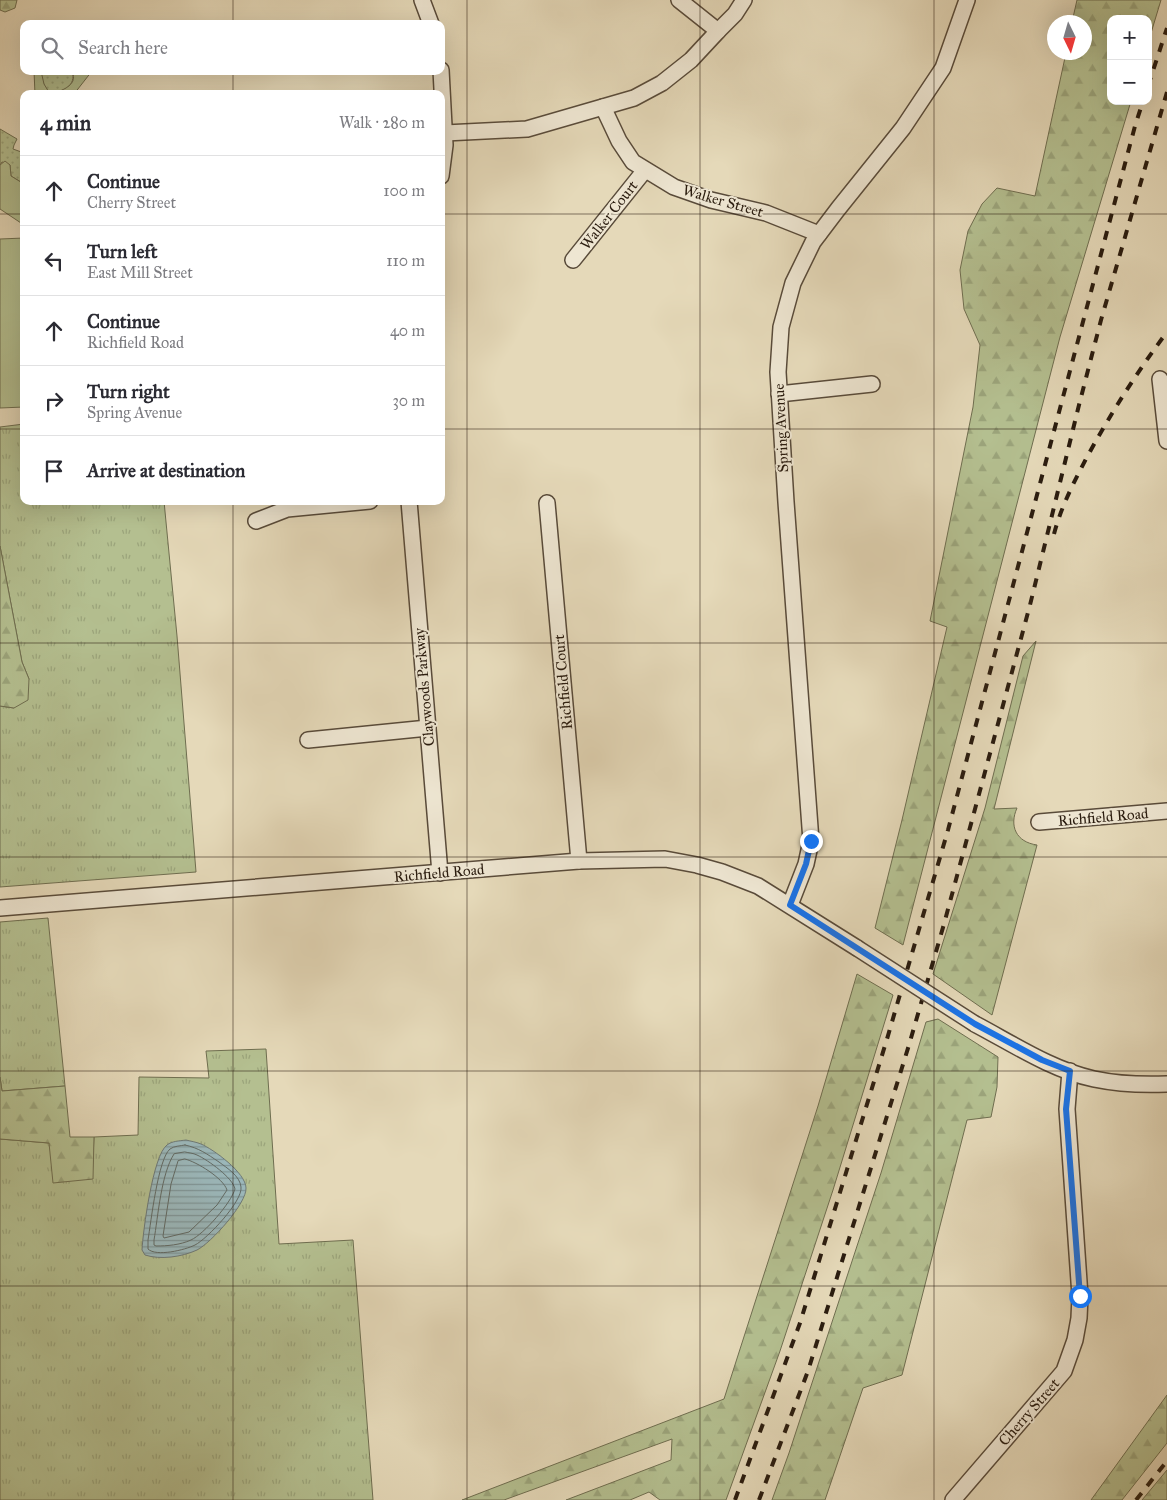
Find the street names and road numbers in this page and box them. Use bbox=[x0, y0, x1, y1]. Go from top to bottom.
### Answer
street label: Walker Court bbox=[576, 176, 642, 253]
street label: Walker Street bbox=[681, 181, 766, 221]
street label: Spring Avenue bbox=[770, 383, 792, 473]
street label: Claywoods Parkway bbox=[410, 626, 438, 747]
street label: Richfield Court bbox=[550, 633, 576, 731]
street label: Richfield Road bbox=[1057, 804, 1150, 830]
street label: Richfield Road bbox=[393, 860, 486, 886]
street label: Cherry Street bbox=[995, 1374, 1064, 1449]

